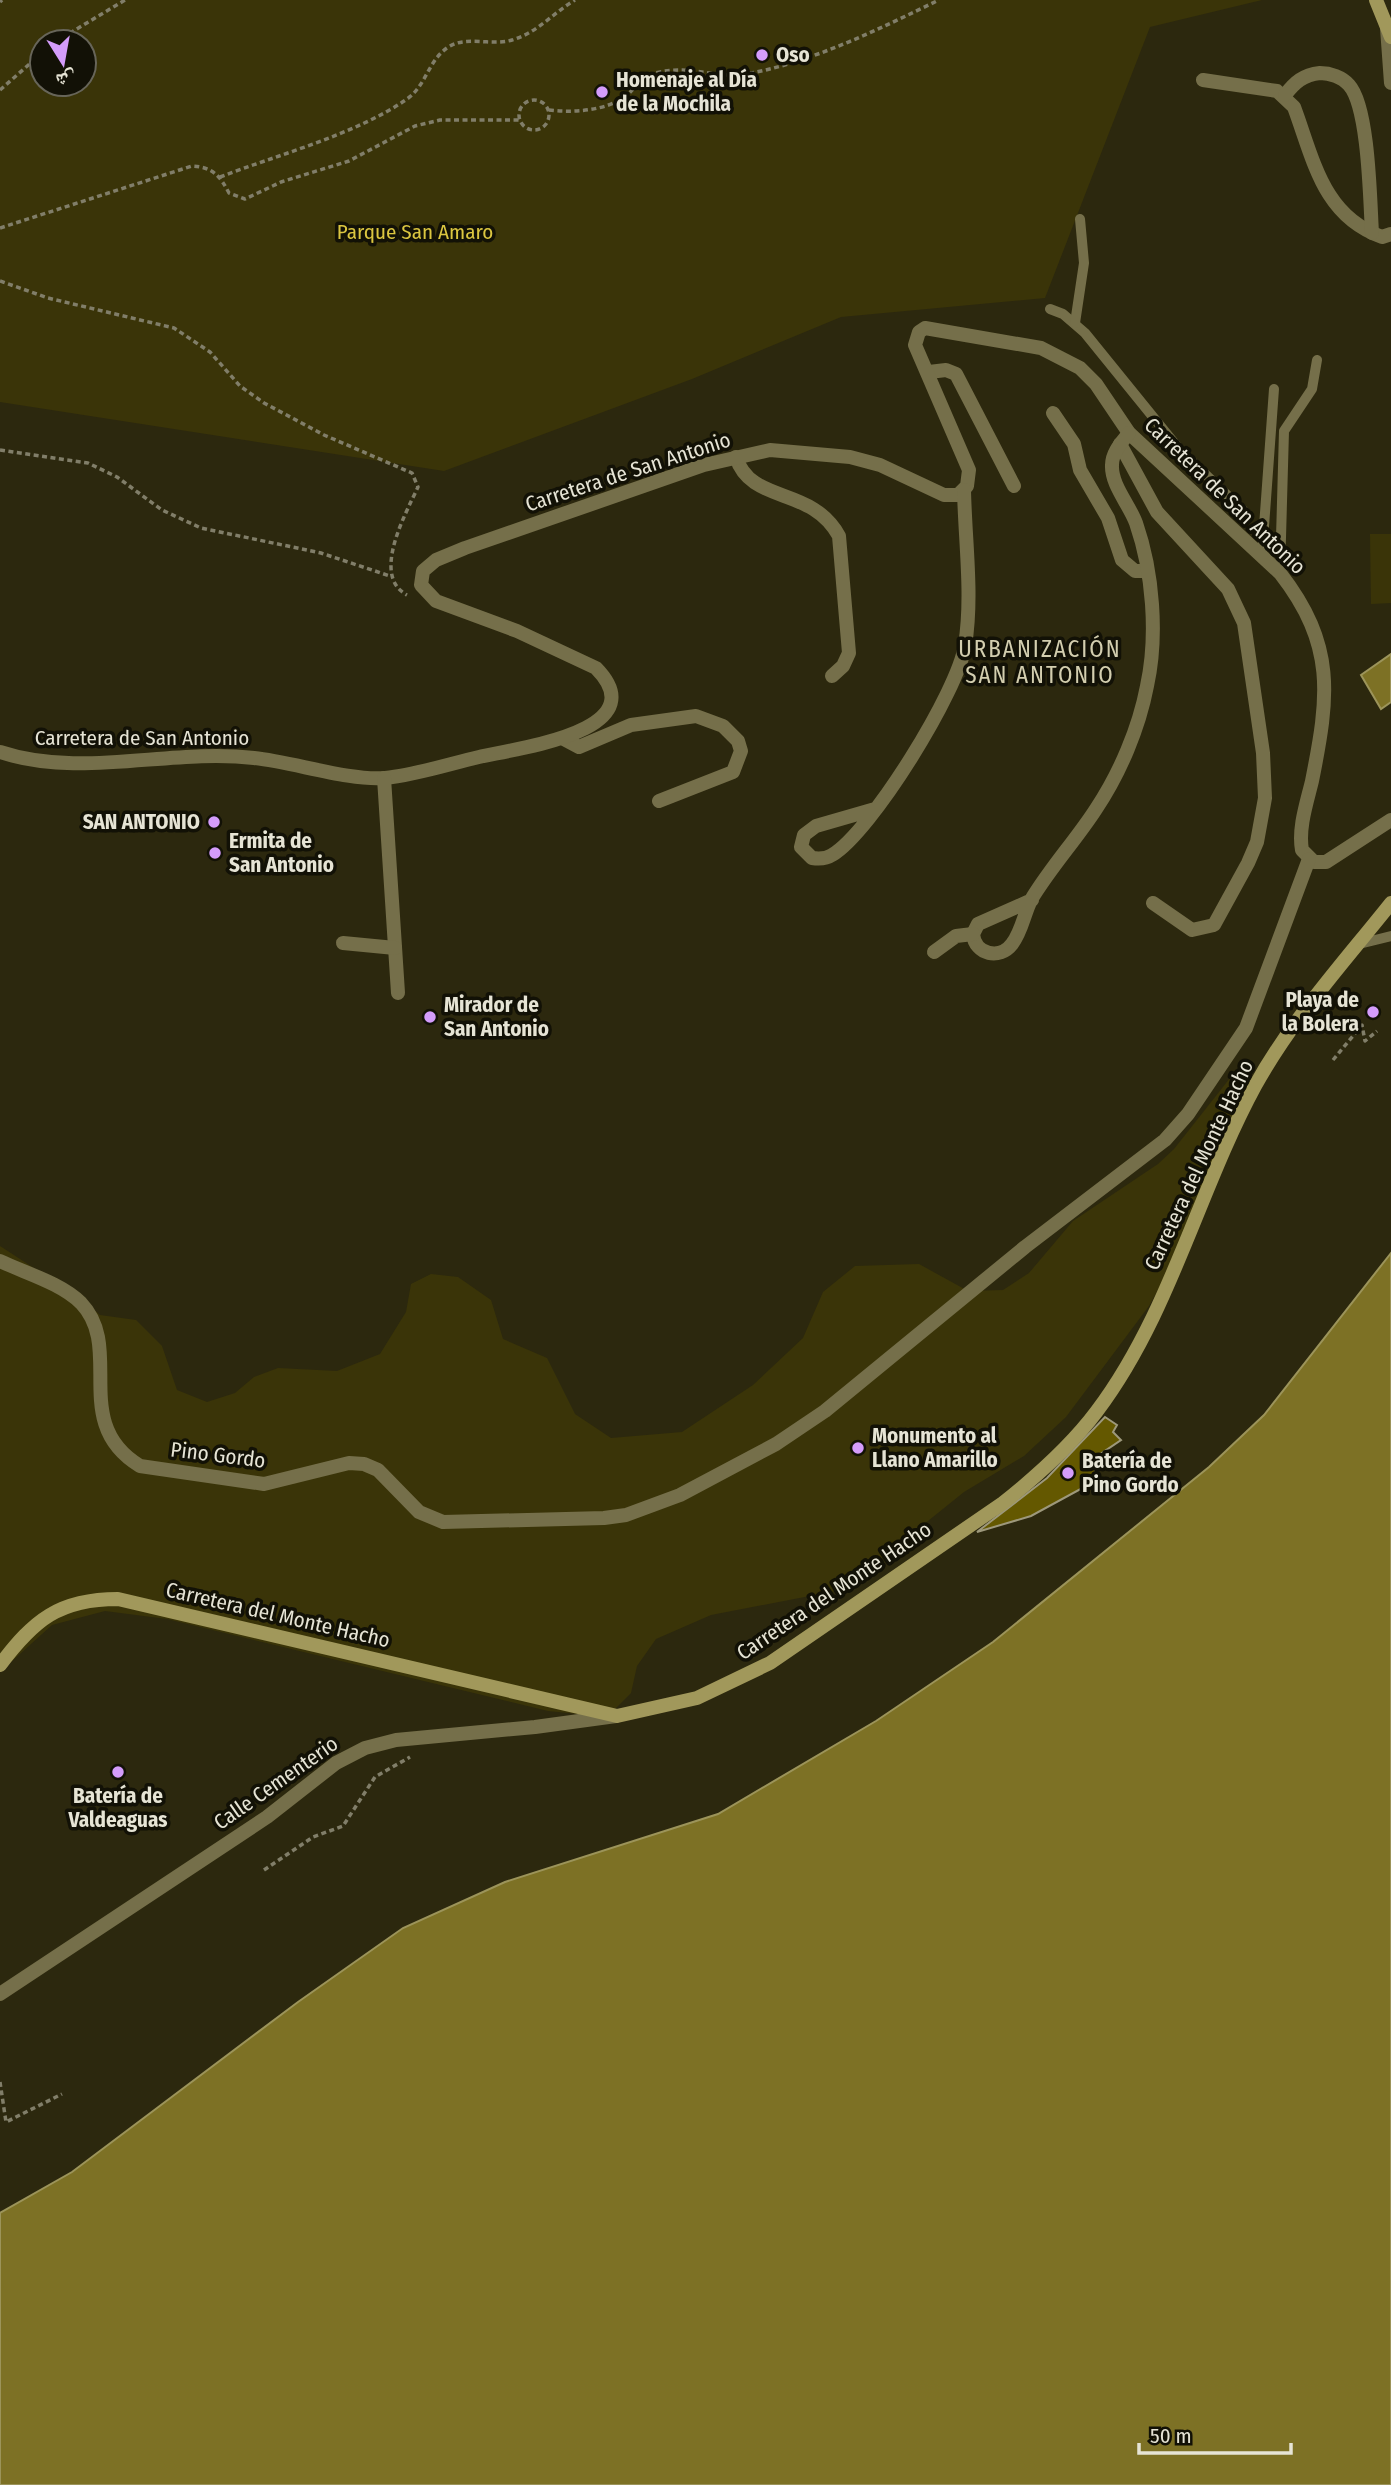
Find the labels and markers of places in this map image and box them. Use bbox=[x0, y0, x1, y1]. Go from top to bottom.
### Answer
place label: Oso bbox=[776, 42, 810, 68]
marker: Oso bbox=[754, 47, 770, 63]
place label: Homenaje al Día de la Mochila bbox=[616, 67, 757, 117]
marker: Homenaje al Día de la Mochila bbox=[594, 84, 610, 100]
place label: SAN ANTONIO bbox=[83, 809, 200, 835]
marker: SAN ANTONIO bbox=[206, 814, 222, 830]
place label: Ermita de San Antonio bbox=[229, 828, 334, 878]
marker: Ermita de San Antonio bbox=[207, 845, 223, 861]
place label: Playa de la Bolera bbox=[1282, 987, 1359, 1037]
place label: Mirador de San Antonio bbox=[444, 992, 549, 1042]
marker: Playa de la Bolera bbox=[1365, 1004, 1381, 1020]
marker: Mirador de San Antonio bbox=[422, 1009, 438, 1025]
place label: Monumento al Llano Amarillo bbox=[872, 1423, 998, 1473]
marker: Monumento al Llano Amarillo bbox=[850, 1440, 866, 1456]
place label: Batería de Pino Gordo bbox=[1082, 1448, 1179, 1498]
marker: Batería de Pino Gordo bbox=[1060, 1465, 1076, 1481]
marker: Batería de Valdeaguas bbox=[110, 1764, 126, 1780]
place label: Batería de Valdeaguas bbox=[68, 1783, 167, 1833]

